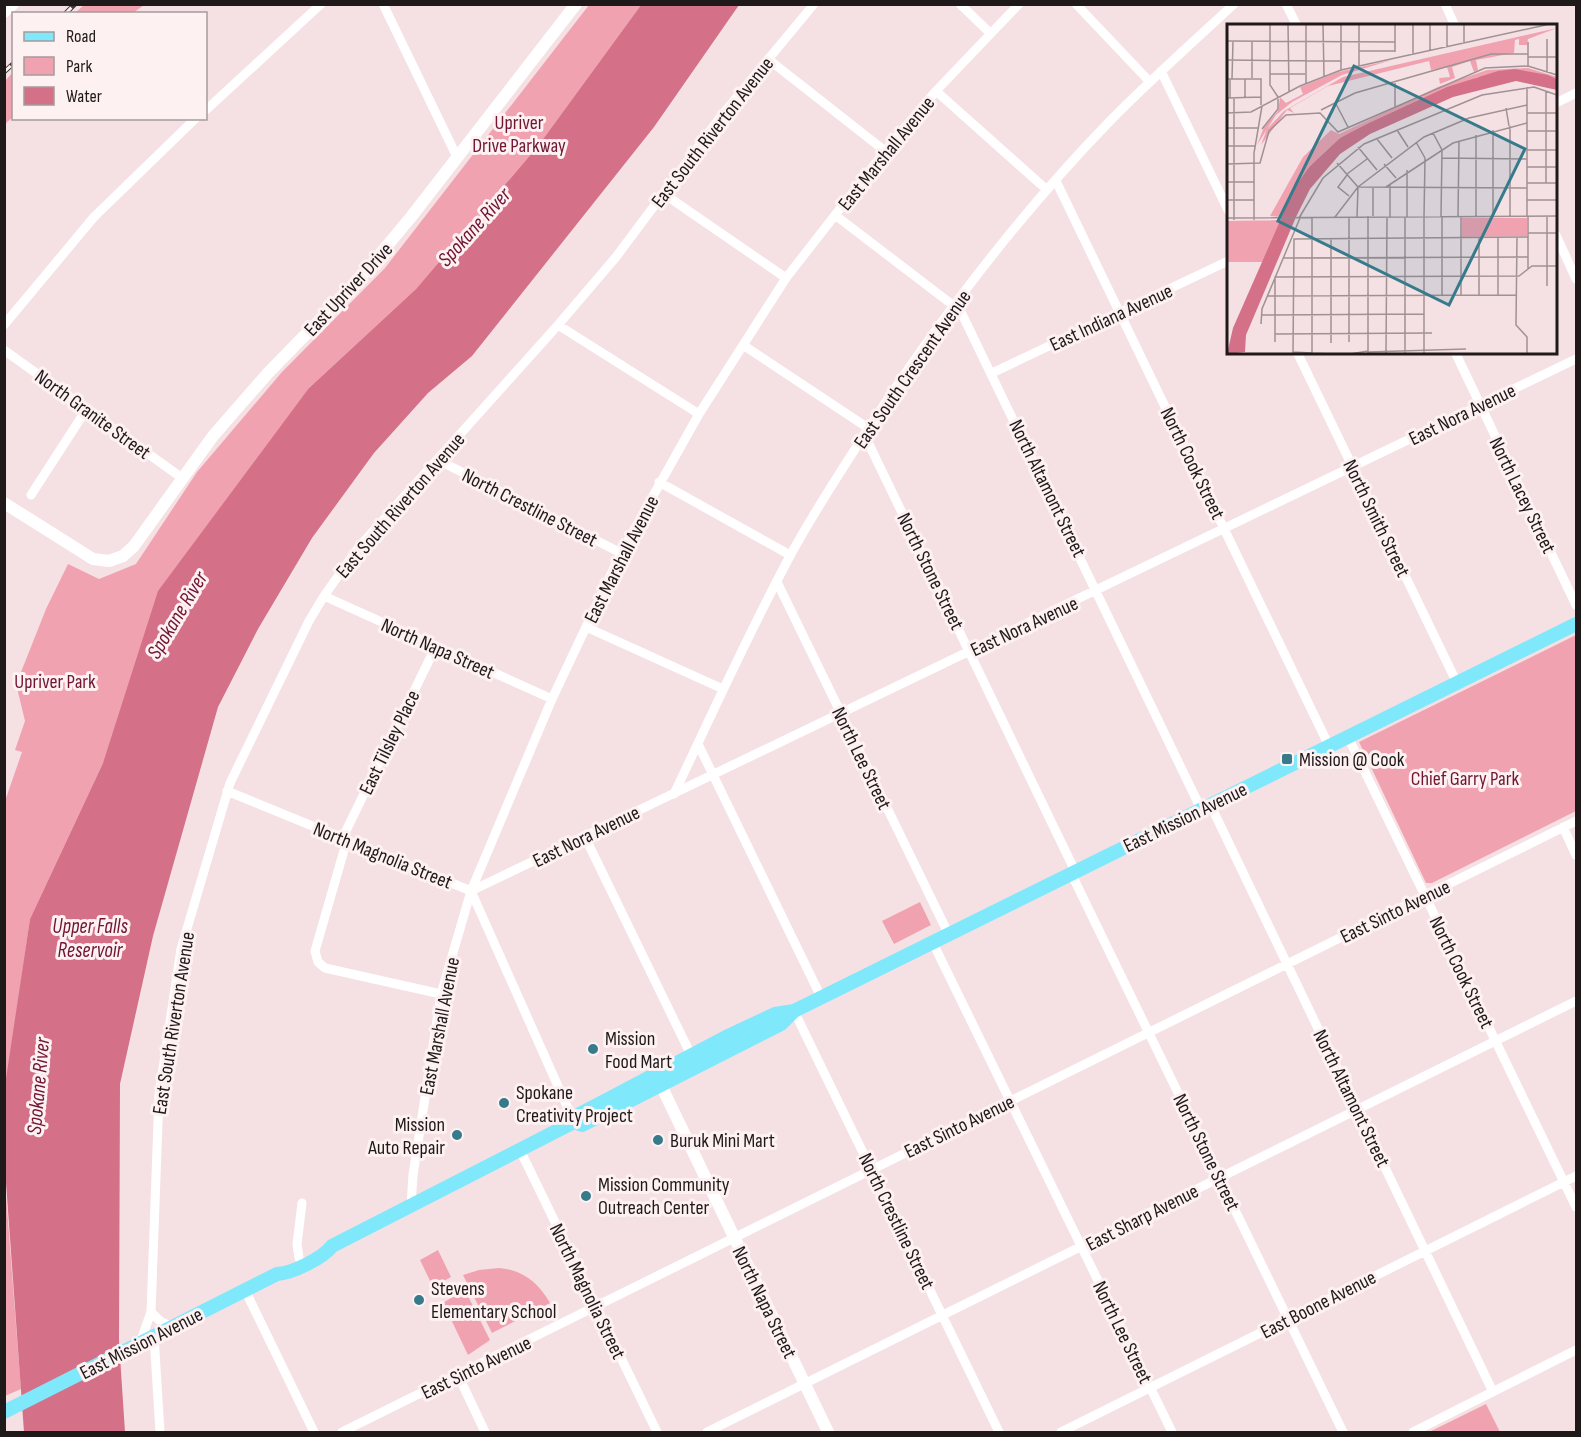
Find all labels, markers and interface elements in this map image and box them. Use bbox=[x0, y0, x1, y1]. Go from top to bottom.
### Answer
legend bbox=[12, 12, 207, 120]
inset map bbox=[1227, 24, 1557, 354]
text: Road bbox=[66, 26, 96, 47]
street label: East South Riverton Avenue bbox=[647, 52, 779, 213]
text: Park bbox=[66, 56, 92, 77]
text: Water bbox=[66, 86, 102, 107]
street label: East Marshall Avenue bbox=[833, 92, 940, 216]
park label: Upriver Drive Parkway bbox=[472, 111, 566, 158]
water label: Spokane River bbox=[433, 182, 517, 272]
street label: East Upriver Drive bbox=[299, 238, 398, 341]
street label: East Indiana Avenue bbox=[1046, 279, 1177, 357]
street label: East South Crescent Avenue bbox=[849, 286, 977, 454]
street label: North Granite Street bbox=[30, 365, 155, 465]
street label: East Nora Avenue bbox=[1405, 379, 1520, 451]
street label: North Cook Street bbox=[1155, 404, 1230, 523]
street label: North Altamont Street bbox=[1003, 416, 1091, 561]
street label: East South Riverton Avenue bbox=[331, 428, 470, 583]
street label: North Lacey Street bbox=[1484, 433, 1561, 557]
street label: North Smith Street bbox=[1337, 456, 1415, 581]
street label: North Crestline Street bbox=[458, 463, 601, 552]
street label: East Marshall Avenue bbox=[579, 492, 664, 627]
street label: North Stone Street bbox=[891, 509, 969, 634]
water label: Spokane River bbox=[142, 566, 214, 663]
street label: East Nora Avenue bbox=[967, 592, 1082, 662]
street label: North Napa Street bbox=[377, 613, 498, 685]
park label: Upriver Park bbox=[14, 670, 96, 694]
street label: East Tilsley Place bbox=[354, 686, 425, 799]
street label: North Lee Street bbox=[826, 703, 896, 814]
place label: Mission @ Cook bbox=[1299, 748, 1405, 772]
marker: Mission @ Cook bbox=[1280, 752, 1294, 766]
park label: Chief Garry Park bbox=[1411, 767, 1520, 791]
street label: East Mission Avenue bbox=[1120, 778, 1251, 858]
street label: East Nora Avenue bbox=[529, 801, 644, 873]
street label: North Magnolia Street bbox=[310, 817, 456, 895]
street label: East Sinto Avenue bbox=[1337, 875, 1454, 949]
street label: North Cook Street bbox=[1424, 913, 1499, 1032]
water label: Upper Falls Reservoir bbox=[52, 914, 128, 963]
street label: East South Riverton Avenue bbox=[148, 930, 200, 1116]
street label: East Marshall Avenue bbox=[415, 955, 465, 1097]
street label: North Altamont Street bbox=[1307, 1026, 1395, 1171]
place label: Mission Food Mart bbox=[605, 1027, 672, 1074]
water label: Spokane River bbox=[22, 1035, 55, 1136]
marker: Mission Food Mart bbox=[586, 1042, 600, 1056]
place label: Spokane Creativity Project bbox=[516, 1081, 633, 1128]
street label: East Sinto Avenue bbox=[901, 1090, 1018, 1164]
street label: North Stone Street bbox=[1167, 1090, 1245, 1215]
marker: Spokane Creativity Project bbox=[497, 1096, 511, 1110]
place label: Mission Auto Repair bbox=[367, 1113, 445, 1160]
marker: Mission Auto Repair bbox=[450, 1128, 464, 1142]
place label: Buruk Mini Mart bbox=[670, 1129, 775, 1153]
marker: Buruk Mini Mart bbox=[651, 1133, 665, 1147]
street label: North Crestline Street bbox=[853, 1149, 939, 1293]
place label: Mission Community Outreach Center bbox=[598, 1173, 730, 1220]
street label: East Sharp Avenue bbox=[1082, 1179, 1203, 1257]
marker: Mission Community Outreach Center bbox=[579, 1189, 593, 1203]
street label: North Magnolia Street bbox=[544, 1220, 630, 1363]
street label: North Napa Street bbox=[727, 1243, 802, 1362]
street label: East Boone Avenue bbox=[1257, 1266, 1380, 1344]
place label: Stevens Elementary School bbox=[431, 1277, 557, 1324]
street label: North Lee Street bbox=[1087, 1277, 1157, 1388]
marker: Stevens Elementary School bbox=[412, 1293, 426, 1307]
street label: East Mission Avenue bbox=[76, 1303, 207, 1385]
street label: East Sinto Avenue bbox=[418, 1331, 535, 1405]

